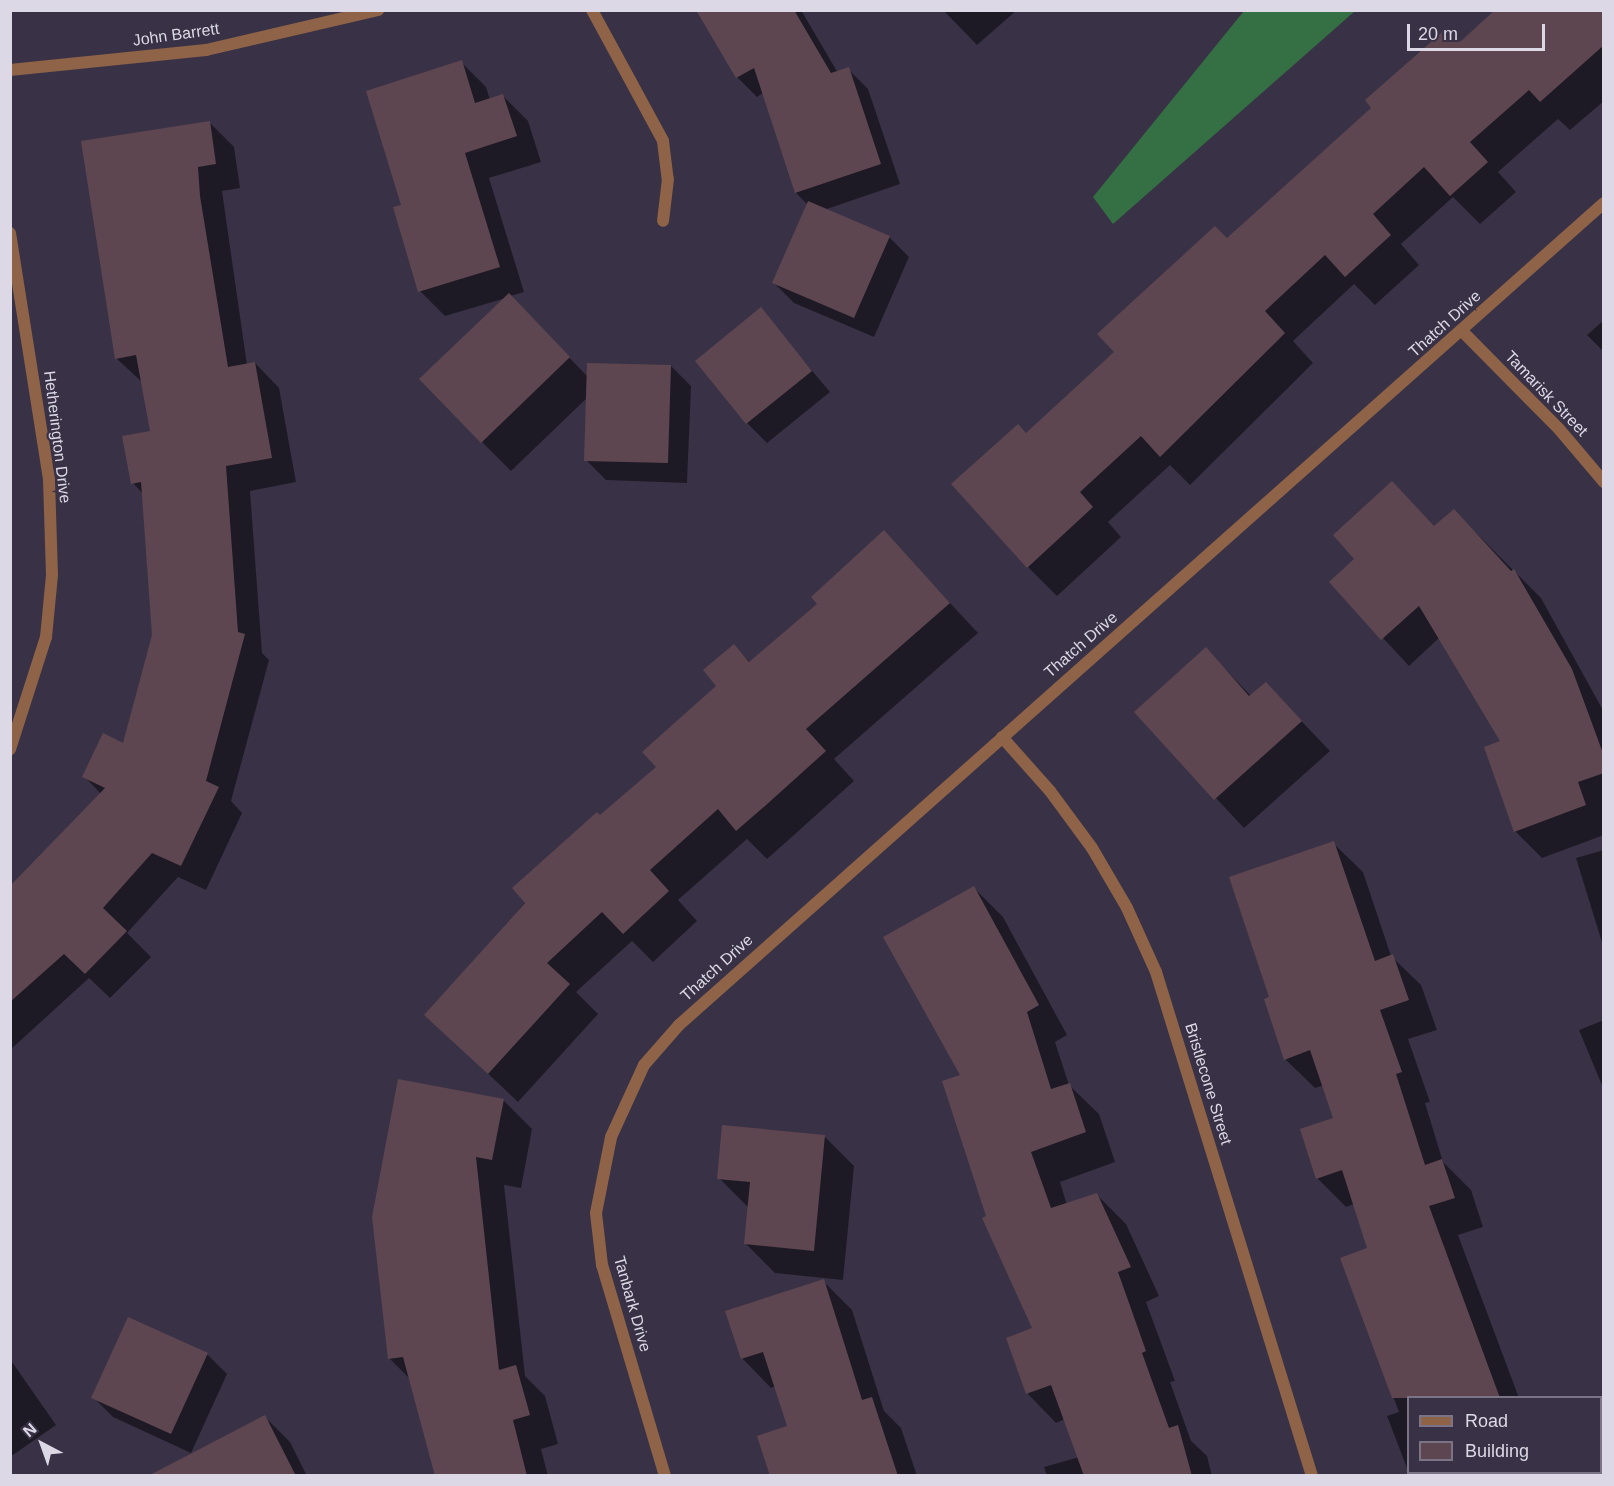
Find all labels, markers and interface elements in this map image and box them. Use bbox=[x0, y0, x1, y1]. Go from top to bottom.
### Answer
scale bar bbox=[1410, 12, 1548, 50]
street label: John Barrett bbox=[132, 19, 220, 51]
text: 20 m bbox=[1418, 24, 1458, 44]
street label: Thatch Drive bbox=[1405, 287, 1485, 361]
street label: Tamarisk Street bbox=[1500, 347, 1592, 441]
street label: Hetherington Drive bbox=[39, 370, 75, 504]
street label: Thatch Drive bbox=[1040, 608, 1122, 682]
street label: Thatch Drive bbox=[677, 931, 757, 1005]
street label: Bristlecone Street bbox=[1180, 1021, 1236, 1147]
street label: Tanbark Drive bbox=[609, 1254, 655, 1354]
legend bbox=[1407, 1396, 1602, 1474]
text: Road bbox=[1465, 1411, 1508, 1431]
north arrow bbox=[12, 1414, 72, 1474]
text: N bbox=[20, 1420, 40, 1440]
text: Building bbox=[1465, 1441, 1529, 1461]

